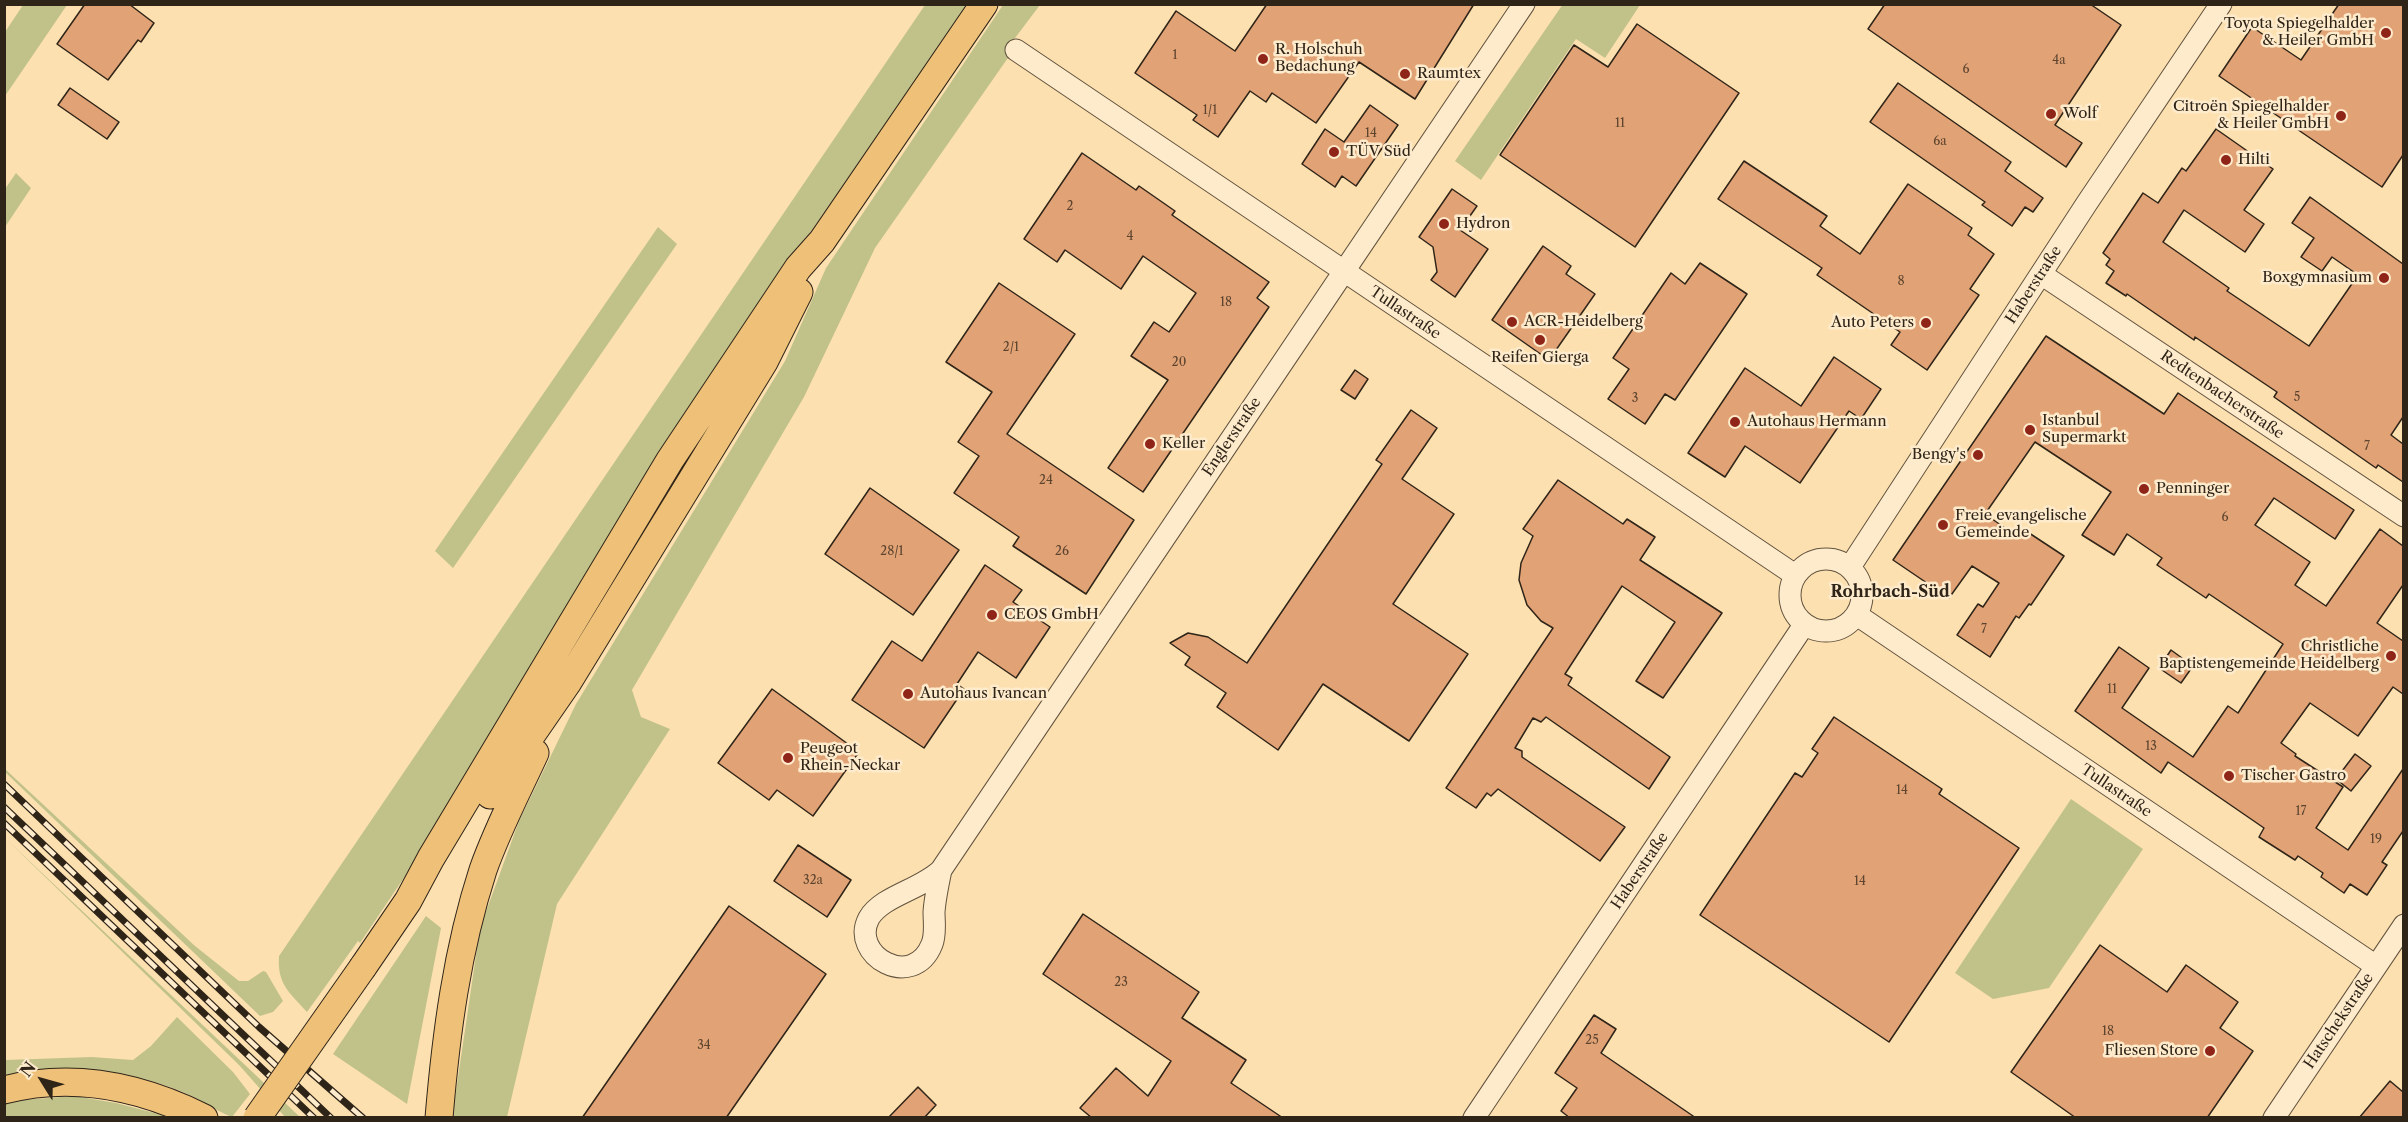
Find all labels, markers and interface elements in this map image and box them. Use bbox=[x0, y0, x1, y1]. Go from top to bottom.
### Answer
place label: Toyota Spiegelhalder & Heiler GmbH bbox=[2224, 15, 2374, 50]
marker: Toyota Spiegelhalder & Heiler GmbH bbox=[2379, 26, 2393, 40]
place label: R. Holschuh Bedachung bbox=[1275, 41, 1363, 76]
house number: 1 bbox=[1172, 49, 1178, 63]
marker: R. Holschuh Bedachung bbox=[1256, 52, 1270, 66]
house number: 4a bbox=[2052, 54, 2066, 68]
house number: 6 bbox=[1962, 63, 1970, 77]
place label: Raumtex bbox=[1417, 65, 1481, 83]
marker: Raumtex bbox=[1398, 67, 1412, 81]
place label: Citroën Spiegelhalder & Heiler GmbH bbox=[2173, 98, 2329, 133]
house number: 1/1 bbox=[1203, 104, 1217, 118]
place label: Wolf bbox=[2063, 105, 2097, 123]
marker: Wolf bbox=[2044, 107, 2058, 121]
marker: Citroën Spiegelhalder & Heiler GmbH bbox=[2334, 109, 2348, 123]
house number: 11 bbox=[1615, 117, 1625, 131]
house number: 14 bbox=[1365, 127, 1377, 141]
house number: 6a bbox=[1933, 135, 1947, 149]
place label: TÜV Süd bbox=[1346, 143, 1411, 161]
marker: TÜV Süd bbox=[1327, 145, 1341, 159]
place label: Hilti bbox=[2238, 151, 2270, 169]
marker: Hilti bbox=[2219, 153, 2233, 167]
house number: 2 bbox=[1067, 200, 1073, 214]
place label: Hydron bbox=[1456, 215, 1510, 233]
marker: Hydron bbox=[1437, 217, 1451, 231]
house number: 4 bbox=[1127, 230, 1133, 244]
street label: Haberstraße bbox=[2002, 243, 2066, 327]
place label: Boxgymnasium bbox=[2262, 269, 2372, 287]
marker: Boxgymnasium bbox=[2377, 271, 2391, 285]
house number: 8 bbox=[1897, 275, 1905, 289]
street label: Tullastraße bbox=[1366, 283, 1444, 343]
house number: 18 bbox=[1220, 296, 1232, 310]
place label: ACR-Heidelberg bbox=[1524, 313, 1643, 331]
place label: Auto Peters bbox=[1831, 314, 1914, 332]
marker: ACR-Heidelberg bbox=[1505, 315, 1519, 329]
marker: Auto Peters bbox=[1919, 316, 1933, 330]
marker: Reifen Gierga bbox=[1533, 333, 1547, 347]
house number: 2/1 bbox=[1003, 341, 1019, 355]
street label: Redtenbacherstraße bbox=[2157, 347, 2287, 443]
place label: Reifen Gierga bbox=[1491, 349, 1589, 367]
house number: 20 bbox=[1172, 356, 1186, 370]
house number: 5 bbox=[2294, 391, 2300, 405]
house number: 3 bbox=[1632, 392, 1638, 406]
street label: Englerstraße bbox=[1199, 394, 1265, 480]
place label: Istanbul Supermarkt bbox=[2042, 412, 2126, 447]
place label: Autohaus Hermann bbox=[1747, 413, 1887, 431]
marker: Autohaus Hermann bbox=[1728, 415, 1742, 429]
marker: Istanbul Supermarkt bbox=[2023, 423, 2037, 437]
place label: Keller bbox=[1162, 435, 1205, 453]
marker: Keller bbox=[1143, 437, 1157, 451]
house number: 7 bbox=[2364, 440, 2370, 454]
place label: Bengy's bbox=[1912, 446, 1966, 464]
marker: Bengy's bbox=[1971, 448, 1985, 462]
house number: 24 bbox=[1039, 474, 1053, 488]
place label: Penninger bbox=[2156, 480, 2229, 498]
marker: Penninger bbox=[2137, 482, 2151, 496]
place label: Freie evangelische Gemeinde bbox=[1955, 507, 2087, 542]
house number: 6 bbox=[2221, 511, 2229, 525]
marker: Freie evangelische Gemeinde bbox=[1936, 518, 1950, 532]
house number: 28/1 bbox=[880, 545, 904, 559]
house number: 26 bbox=[1055, 545, 1069, 559]
district label: Rohrbach-Süd bbox=[1830, 582, 1950, 602]
place label: CEOS GmbH bbox=[1004, 606, 1099, 624]
marker: CEOS GmbH bbox=[985, 608, 999, 622]
house number: 7 bbox=[1981, 623, 1987, 637]
place label: Christliche Baptistengemeinde Heidelberg bbox=[2159, 638, 2379, 673]
marker: Christliche Baptistengemeinde Heidelberg bbox=[2384, 649, 2398, 663]
house number: 11 bbox=[2107, 683, 2117, 697]
place label: Autohaus Ivancan bbox=[920, 685, 1047, 703]
marker: Autohaus Ivancan bbox=[901, 687, 915, 701]
place label: Peugeot Rhein-Neckar bbox=[800, 740, 900, 775]
house number: 13 bbox=[2145, 740, 2157, 754]
marker: Peugeot Rhein-Neckar bbox=[781, 751, 795, 765]
street label: Tullastraße bbox=[2077, 761, 2155, 821]
place label: Tischer Gastro bbox=[2241, 767, 2346, 785]
marker: Tischer Gastro bbox=[2222, 769, 2236, 783]
house number: 14 bbox=[1896, 784, 1908, 798]
house number: 17 bbox=[2296, 805, 2306, 819]
street label: Haberstraße bbox=[1608, 829, 1672, 913]
house number: 19 bbox=[2370, 833, 2382, 847]
house number: 32a bbox=[803, 874, 823, 888]
house number: 14 bbox=[1854, 875, 1866, 889]
street label: Hatschekstraße bbox=[2300, 970, 2378, 1072]
house number: 23 bbox=[1114, 976, 1128, 990]
house number: 18 bbox=[2102, 1025, 2114, 1039]
house number: 25 bbox=[1585, 1034, 1599, 1048]
house number: 34 bbox=[697, 1039, 711, 1053]
place label: Fliesen Store bbox=[2105, 1042, 2198, 1060]
marker: Fliesen Store bbox=[2203, 1044, 2217, 1058]
north arrow bbox=[12, 1050, 72, 1110]
text: N bbox=[15, 1058, 40, 1081]

